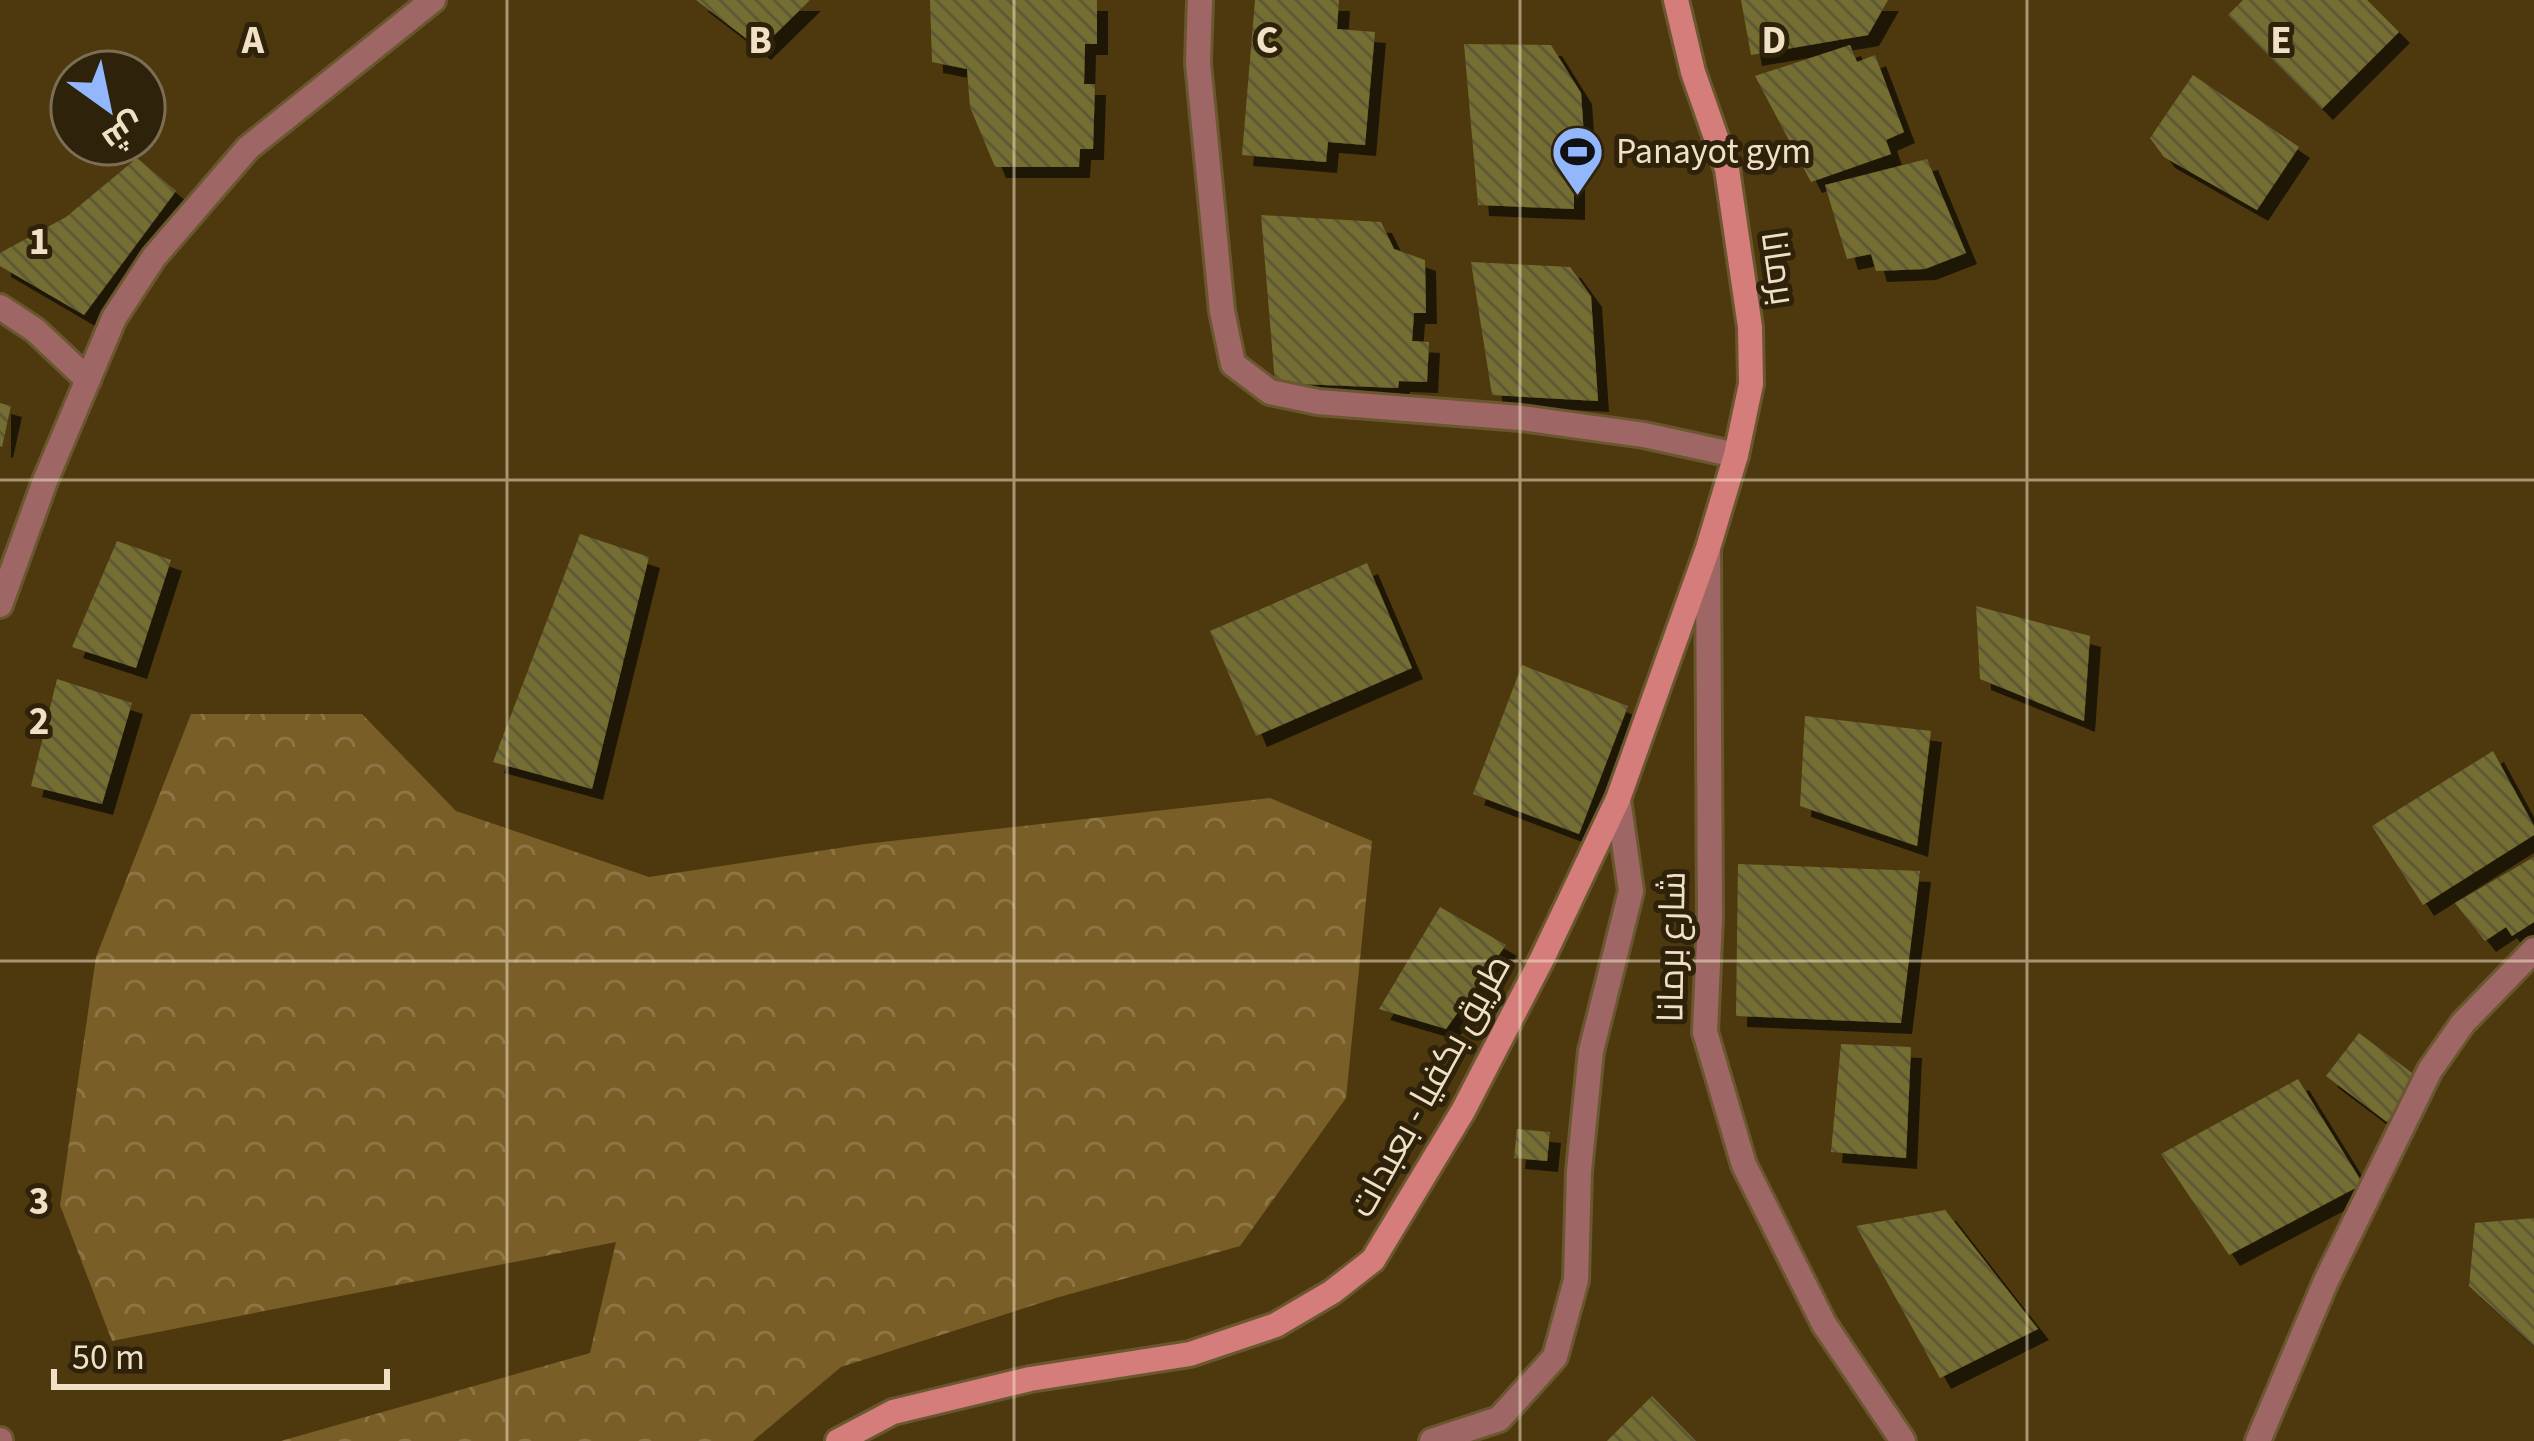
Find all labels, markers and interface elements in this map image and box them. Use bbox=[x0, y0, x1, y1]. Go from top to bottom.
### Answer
text: A bbox=[241, 13, 265, 69]
text: B bbox=[748, 13, 772, 69]
text: C bbox=[1256, 13, 1278, 69]
text: D bbox=[1762, 13, 1786, 69]
text: E bbox=[2270, 13, 2292, 69]
north arrow bbox=[48, 48, 168, 168]
text: ش bbox=[93, 101, 154, 163]
sports icon: Panayot gym bbox=[1549, 123, 1605, 197]
place label: Panayot gym bbox=[1616, 126, 1811, 177]
text: 1 bbox=[29, 214, 49, 270]
street label: برمانا bbox=[1748, 228, 1808, 308]
text: 2 bbox=[29, 694, 49, 750]
street label: شارع برمانا bbox=[1645, 871, 1699, 1023]
street label: طريق بكفيا - بعبدات bbox=[1337, 945, 1523, 1227]
text: 3 bbox=[29, 1174, 49, 1230]
scale bar bbox=[54, 1315, 387, 1389]
text: 50 m bbox=[72, 1332, 145, 1383]

